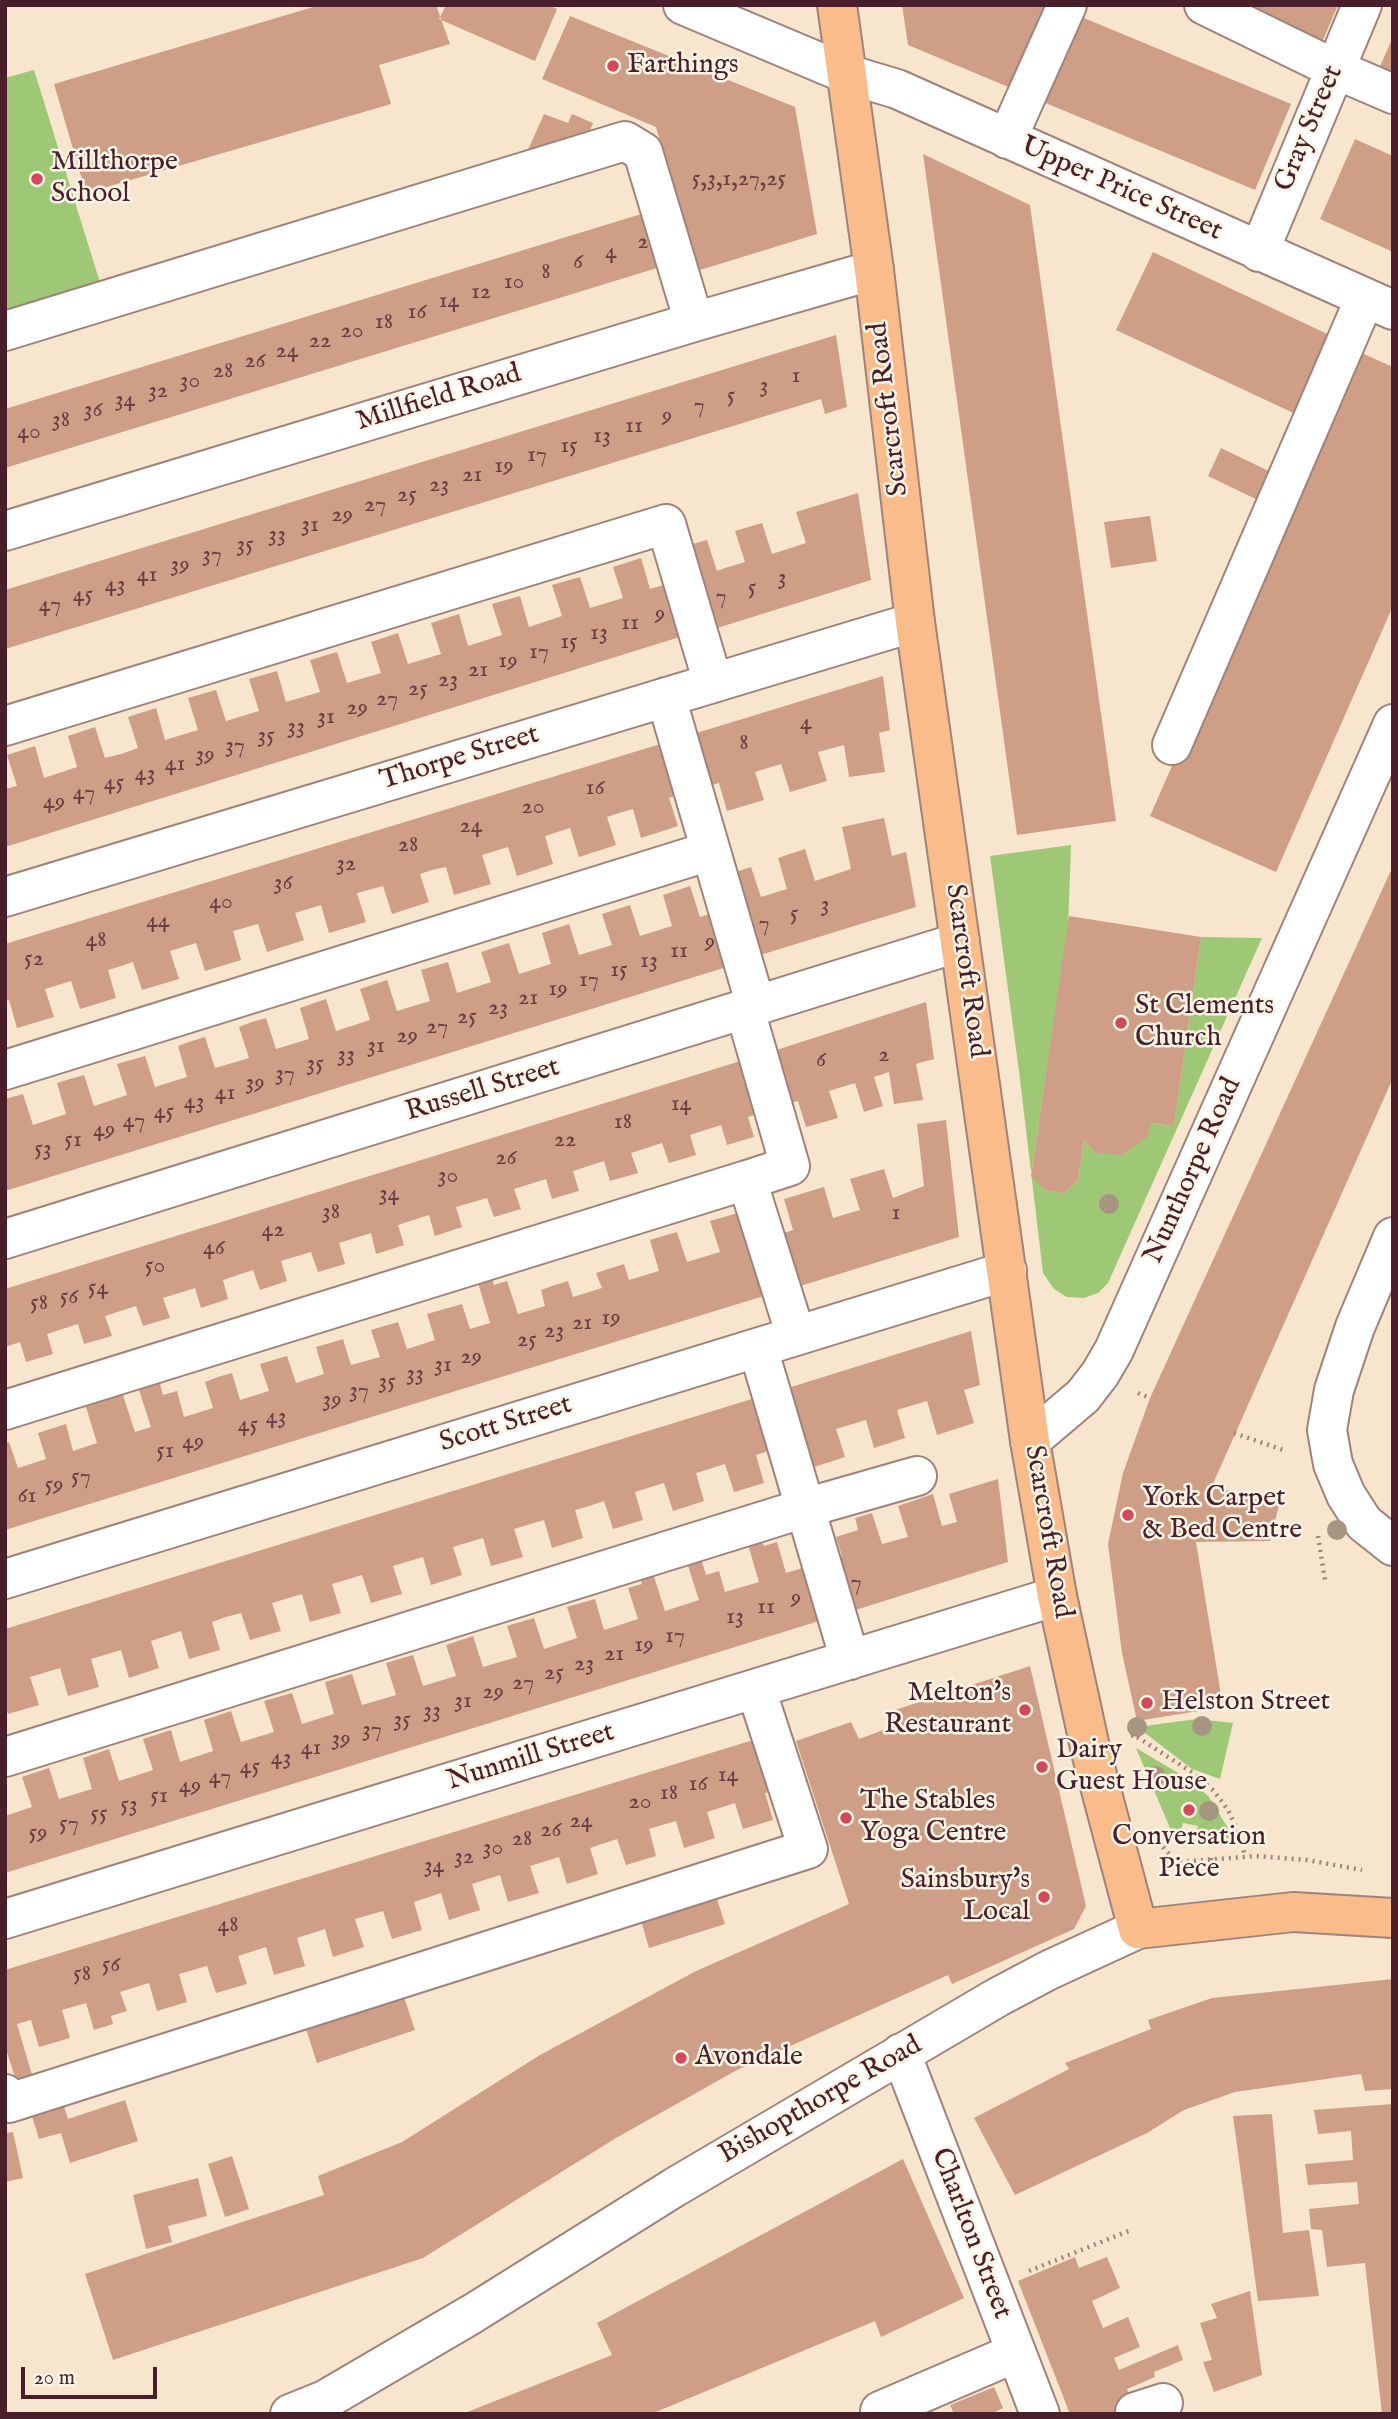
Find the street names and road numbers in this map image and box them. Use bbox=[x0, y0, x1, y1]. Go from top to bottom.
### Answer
street label: Gray Street bbox=[1268, 61, 1352, 197]
street label: Upper Price Street bbox=[1015, 131, 1227, 249]
street label: Scarcroft Road bbox=[863, 320, 917, 498]
street label: Millfield Road bbox=[353, 358, 525, 440]
street label: Thorpe Street bbox=[377, 719, 543, 799]
street label: Scarcroft Road bbox=[936, 882, 994, 1060]
street label: Russell Street bbox=[402, 1052, 564, 1130]
street label: Nunthorpe Road bbox=[1138, 1073, 1250, 1269]
street label: Scott Street bbox=[436, 1389, 576, 1461]
street label: Scarcroft Road bbox=[1015, 1443, 1079, 1621]
street label: Nunmill Street bbox=[443, 1717, 619, 1799]
street label: Bishopthorpe Road bbox=[714, 2029, 928, 2173]
street label: Charlton Street bbox=[922, 2144, 1018, 2324]

